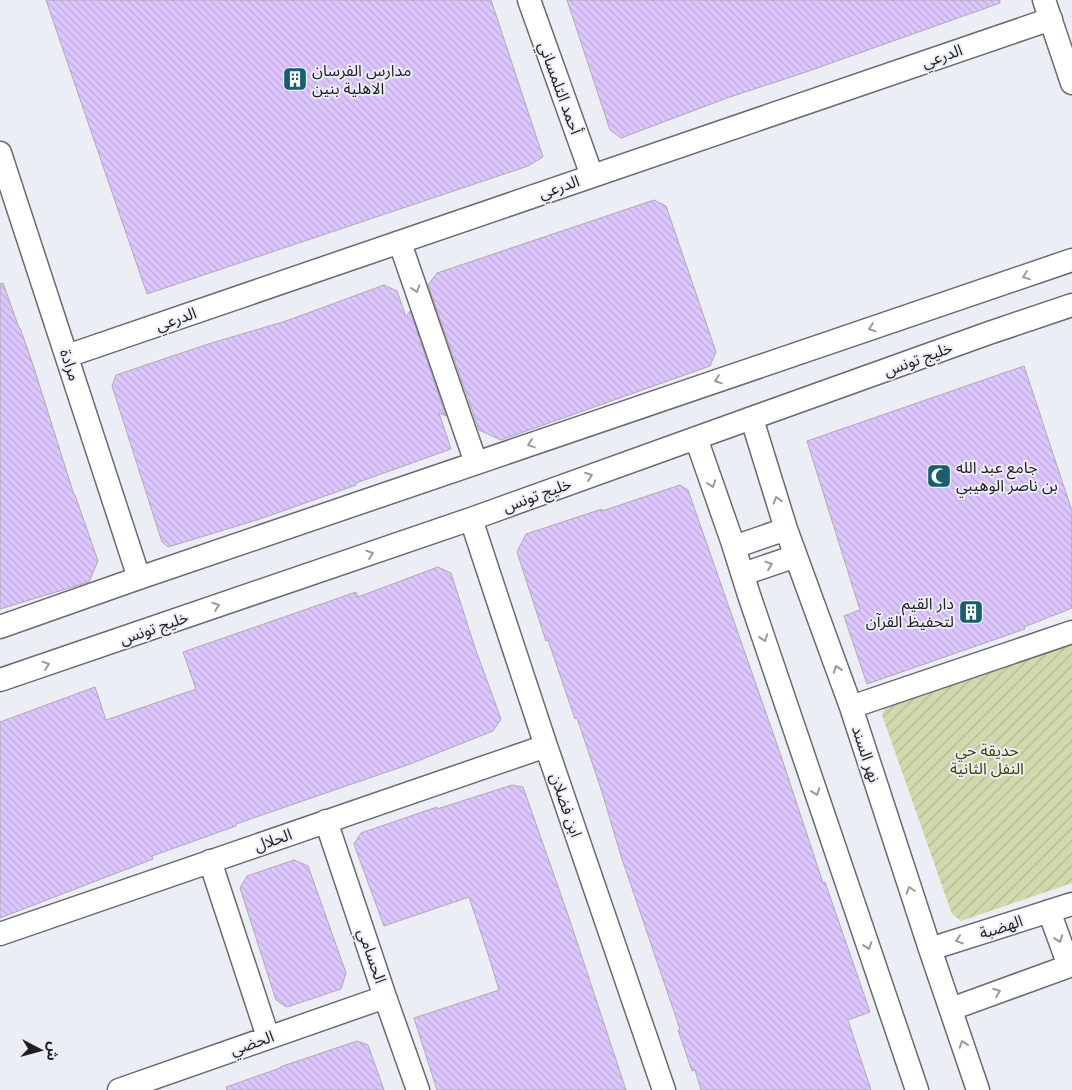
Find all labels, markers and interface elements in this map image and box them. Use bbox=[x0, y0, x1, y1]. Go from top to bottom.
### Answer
street label: أحمد التلمساني bbox=[532, 39, 587, 138]
street label: الدرعي bbox=[919, 39, 966, 74]
place label: مدارس الفرسان الاهلية بنين bbox=[312, 60, 411, 99]
building icon: مدارس الفرسان الاهلية بنين bbox=[282, 66, 308, 92]
street label: الدرعي bbox=[536, 170, 583, 205]
one-way arrow bbox=[1022, 270, 1031, 280]
one-way arrow bbox=[410, 284, 420, 292]
street label: الدرعي bbox=[153, 302, 200, 337]
one-way arrow bbox=[868, 322, 877, 332]
street label: خليج تونس bbox=[881, 337, 956, 383]
street label: مرادة bbox=[55, 346, 85, 384]
one-way arrow bbox=[714, 375, 723, 385]
one-way arrow bbox=[528, 438, 536, 448]
place label: جامع عبد الله بن ناصر الوهيبي bbox=[956, 457, 1058, 497]
mosque icon: جامع عبد الله بن ناصر الوهيبي bbox=[926, 463, 952, 489]
one-way arrow bbox=[585, 472, 593, 482]
street label: خليج تونس bbox=[500, 473, 575, 519]
one-way arrow bbox=[706, 479, 716, 487]
one-way arrow bbox=[773, 496, 783, 504]
one-way arrow bbox=[365, 550, 374, 560]
one-way arrow bbox=[764, 561, 773, 571]
place label: دار القيم لتحفيظ القرآن bbox=[866, 593, 954, 632]
building icon: دار القيم لتحفيظ القرآن bbox=[958, 599, 984, 625]
one-way arrow bbox=[212, 602, 220, 612]
street label: خليج تونس bbox=[117, 606, 192, 651]
one-way arrow bbox=[758, 633, 768, 641]
one-way arrow bbox=[41, 660, 50, 670]
one-way arrow bbox=[833, 666, 843, 674]
street label: نهر السند bbox=[847, 723, 885, 785]
park label: حديقة حي النفل الثانية bbox=[950, 740, 1024, 779]
street label: ابن فضلان bbox=[545, 770, 587, 840]
one-way arrow bbox=[810, 787, 820, 795]
street label: الحلال bbox=[251, 824, 295, 856]
one-way arrow bbox=[906, 886, 916, 895]
street label: الهضبة bbox=[977, 910, 1025, 944]
street label: الحسامي bbox=[351, 926, 391, 987]
one-way arrow bbox=[1053, 934, 1063, 942]
one-way arrow bbox=[955, 935, 963, 945]
one-way arrow bbox=[862, 941, 872, 949]
one-way arrow bbox=[992, 988, 1001, 998]
north arrow bbox=[15, 1025, 65, 1075]
street label: الحضي bbox=[227, 1026, 277, 1062]
one-way arrow bbox=[958, 1040, 968, 1048]
text: ش bbox=[43, 1041, 63, 1062]

